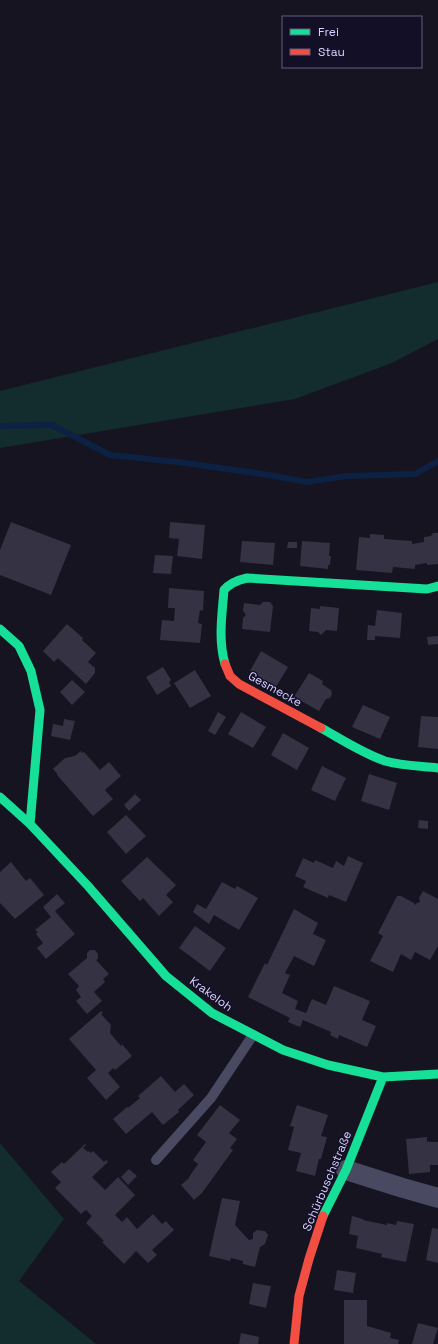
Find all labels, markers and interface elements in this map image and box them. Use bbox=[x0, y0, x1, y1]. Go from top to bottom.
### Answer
legend bbox=[282, 16, 422, 68]
text: Frei bbox=[318, 24, 339, 40]
text: Stau bbox=[318, 44, 345, 60]
street label: Gesmecke bbox=[245, 668, 305, 710]
street label: Krakeloh bbox=[186, 973, 236, 1015]
street label: Schürbuschstraße bbox=[299, 1129, 355, 1233]

